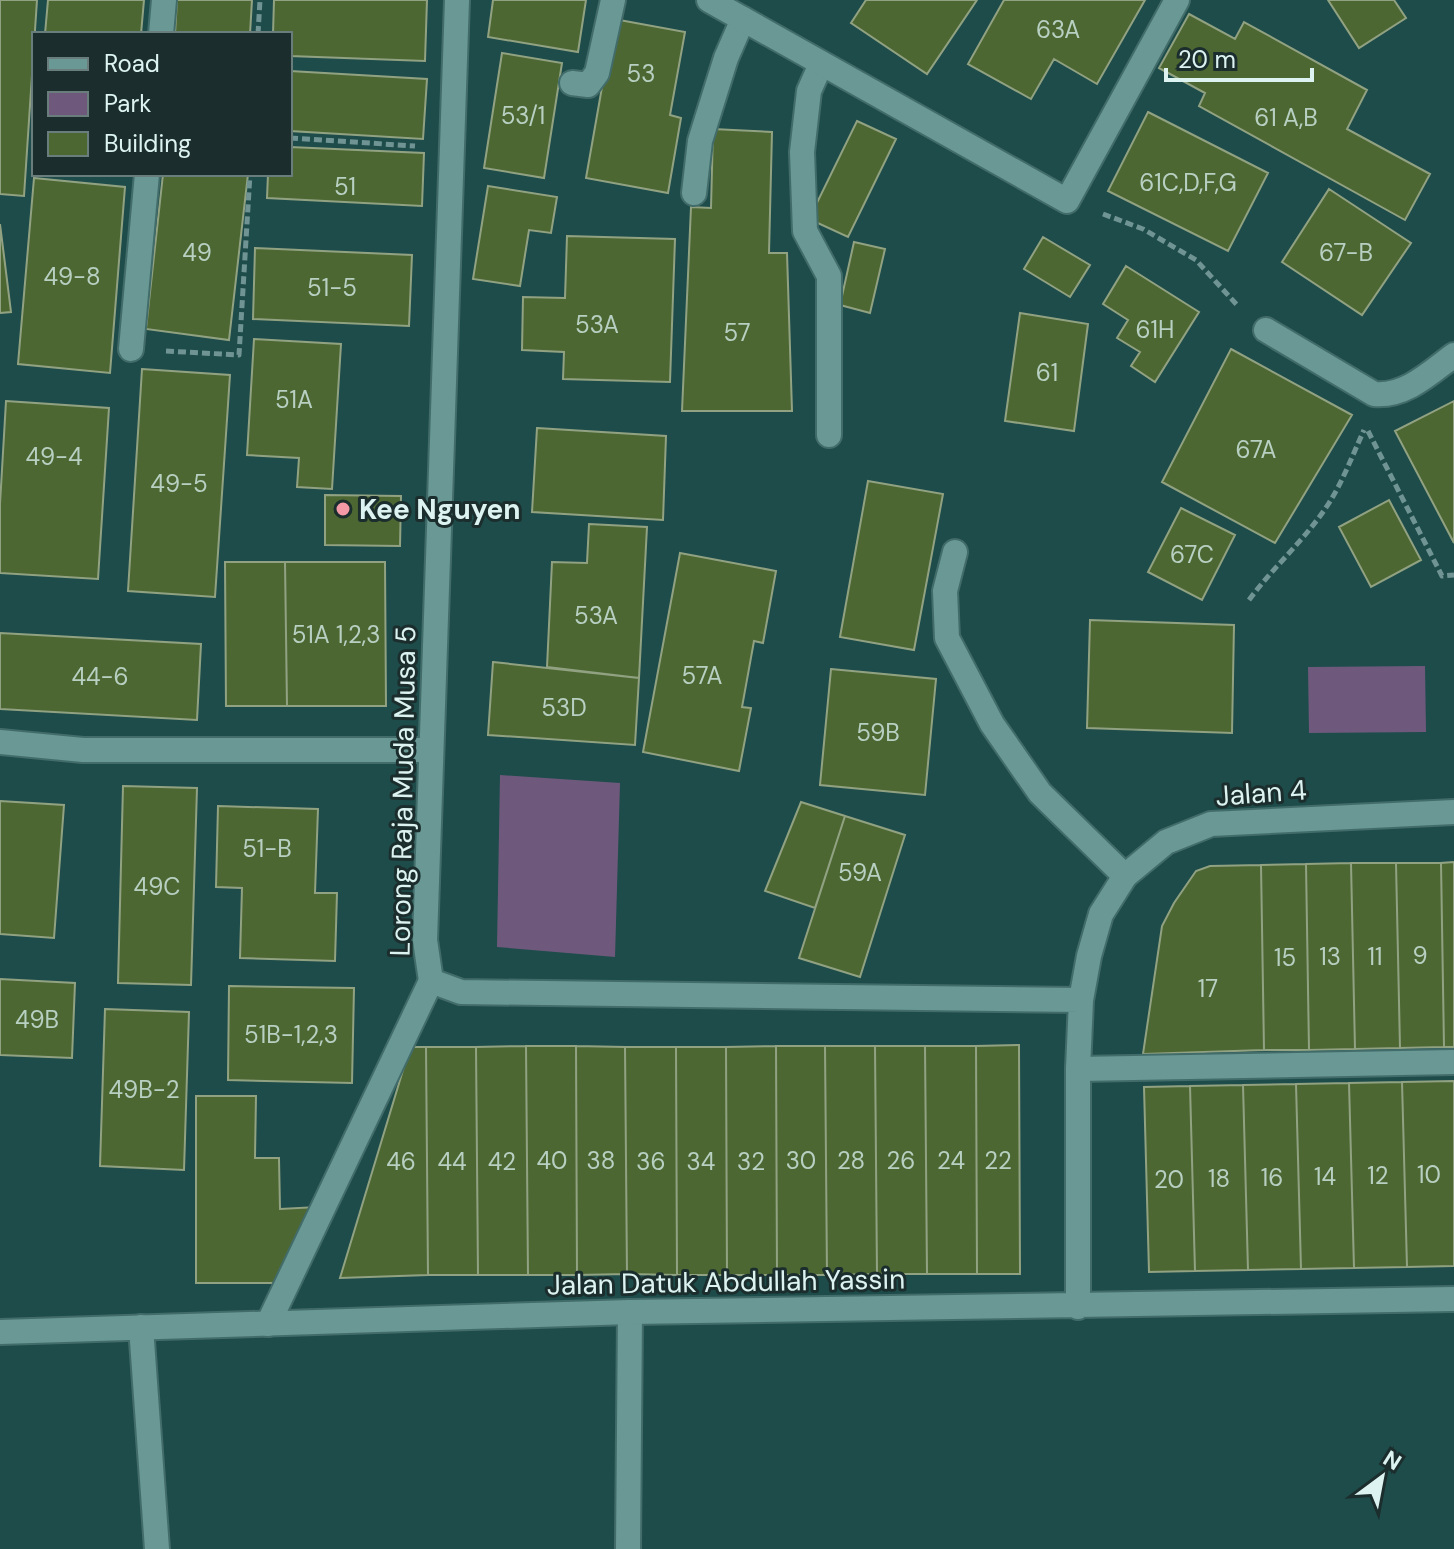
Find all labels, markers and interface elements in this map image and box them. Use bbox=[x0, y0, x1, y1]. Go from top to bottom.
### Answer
house number: 63A bbox=[1036, 14, 1080, 45]
legend bbox=[32, 32, 292, 176]
scale bar bbox=[1166, 32, 1312, 82]
text: 20 m bbox=[1178, 44, 1236, 75]
text: Road bbox=[104, 48, 160, 79]
house number: 53 bbox=[627, 58, 655, 89]
text: Park bbox=[104, 88, 151, 119]
house number: 53/1 bbox=[501, 100, 545, 131]
house number: 61 A,B bbox=[1254, 102, 1318, 133]
text: Building bbox=[104, 128, 191, 159]
house number: 61C,D,F,G bbox=[1139, 167, 1237, 198]
house number: 51 bbox=[334, 171, 356, 202]
house number: 49 bbox=[182, 237, 212, 268]
house number: 67-B bbox=[1319, 237, 1373, 268]
house number: 49-8 bbox=[43, 261, 101, 292]
house number: 51-5 bbox=[307, 272, 357, 303]
house number: 53A bbox=[575, 309, 619, 340]
house number: 61H bbox=[1136, 314, 1174, 345]
house number: 57 bbox=[723, 317, 751, 348]
house number: 61 bbox=[1036, 357, 1058, 388]
house number: 51A bbox=[275, 384, 313, 415]
house number: 67A bbox=[1235, 434, 1277, 465]
house number: 49-4 bbox=[25, 441, 83, 472]
house number: 49-5 bbox=[150, 468, 208, 499]
place label: Kee Nguyen bbox=[359, 491, 521, 528]
marker: Kee Nguyen bbox=[334, 500, 352, 518]
house number: 67C bbox=[1170, 539, 1214, 570]
house number: 53A bbox=[574, 600, 618, 631]
house number: 51A 1,2,3 bbox=[292, 619, 380, 650]
street label: Lorong Raja Muda Musa 5 bbox=[382, 625, 424, 957]
house number: 57A bbox=[682, 660, 723, 691]
house number: 44-6 bbox=[71, 661, 129, 692]
house number: 53D bbox=[541, 692, 587, 723]
house number: 59B bbox=[856, 717, 900, 748]
street label: Jalan 4 bbox=[1214, 771, 1308, 815]
house number: 51-B bbox=[242, 833, 292, 864]
house number: 59A bbox=[838, 857, 882, 888]
house number: 49C bbox=[134, 871, 180, 902]
house number: 9 bbox=[1412, 940, 1428, 971]
house number: 13 bbox=[1319, 941, 1341, 972]
house number: 11 bbox=[1368, 941, 1382, 972]
house number: 15 bbox=[1274, 942, 1296, 973]
house number: 17 bbox=[1198, 973, 1218, 1004]
house number: 49B bbox=[15, 1004, 59, 1035]
house number: 51B-1,2,3 bbox=[244, 1019, 338, 1050]
house number: 49B-2 bbox=[109, 1074, 179, 1105]
house number: 40 bbox=[537, 1145, 567, 1176]
house number: 38 bbox=[587, 1145, 615, 1176]
house number: 30 bbox=[786, 1145, 816, 1176]
house number: 28 bbox=[837, 1145, 865, 1176]
house number: 26 bbox=[887, 1145, 915, 1176]
house number: 24 bbox=[937, 1145, 965, 1176]
house number: 22 bbox=[984, 1145, 1012, 1176]
house number: 46 bbox=[386, 1146, 416, 1177]
house number: 44 bbox=[437, 1146, 467, 1177]
house number: 42 bbox=[488, 1146, 516, 1177]
house number: 36 bbox=[636, 1146, 666, 1177]
house number: 34 bbox=[687, 1146, 715, 1177]
house number: 32 bbox=[737, 1146, 765, 1177]
house number: 10 bbox=[1417, 1159, 1441, 1190]
house number: 12 bbox=[1367, 1160, 1389, 1191]
house number: 14 bbox=[1314, 1161, 1336, 1192]
house number: 16 bbox=[1261, 1162, 1283, 1193]
house number: 18 bbox=[1208, 1163, 1230, 1194]
house number: 20 bbox=[1154, 1164, 1184, 1195]
street label: Jalan Datuk Abdullah Yassin bbox=[547, 1260, 905, 1304]
north arrow bbox=[1342, 1437, 1422, 1517]
text: N bbox=[1378, 1444, 1407, 1477]

